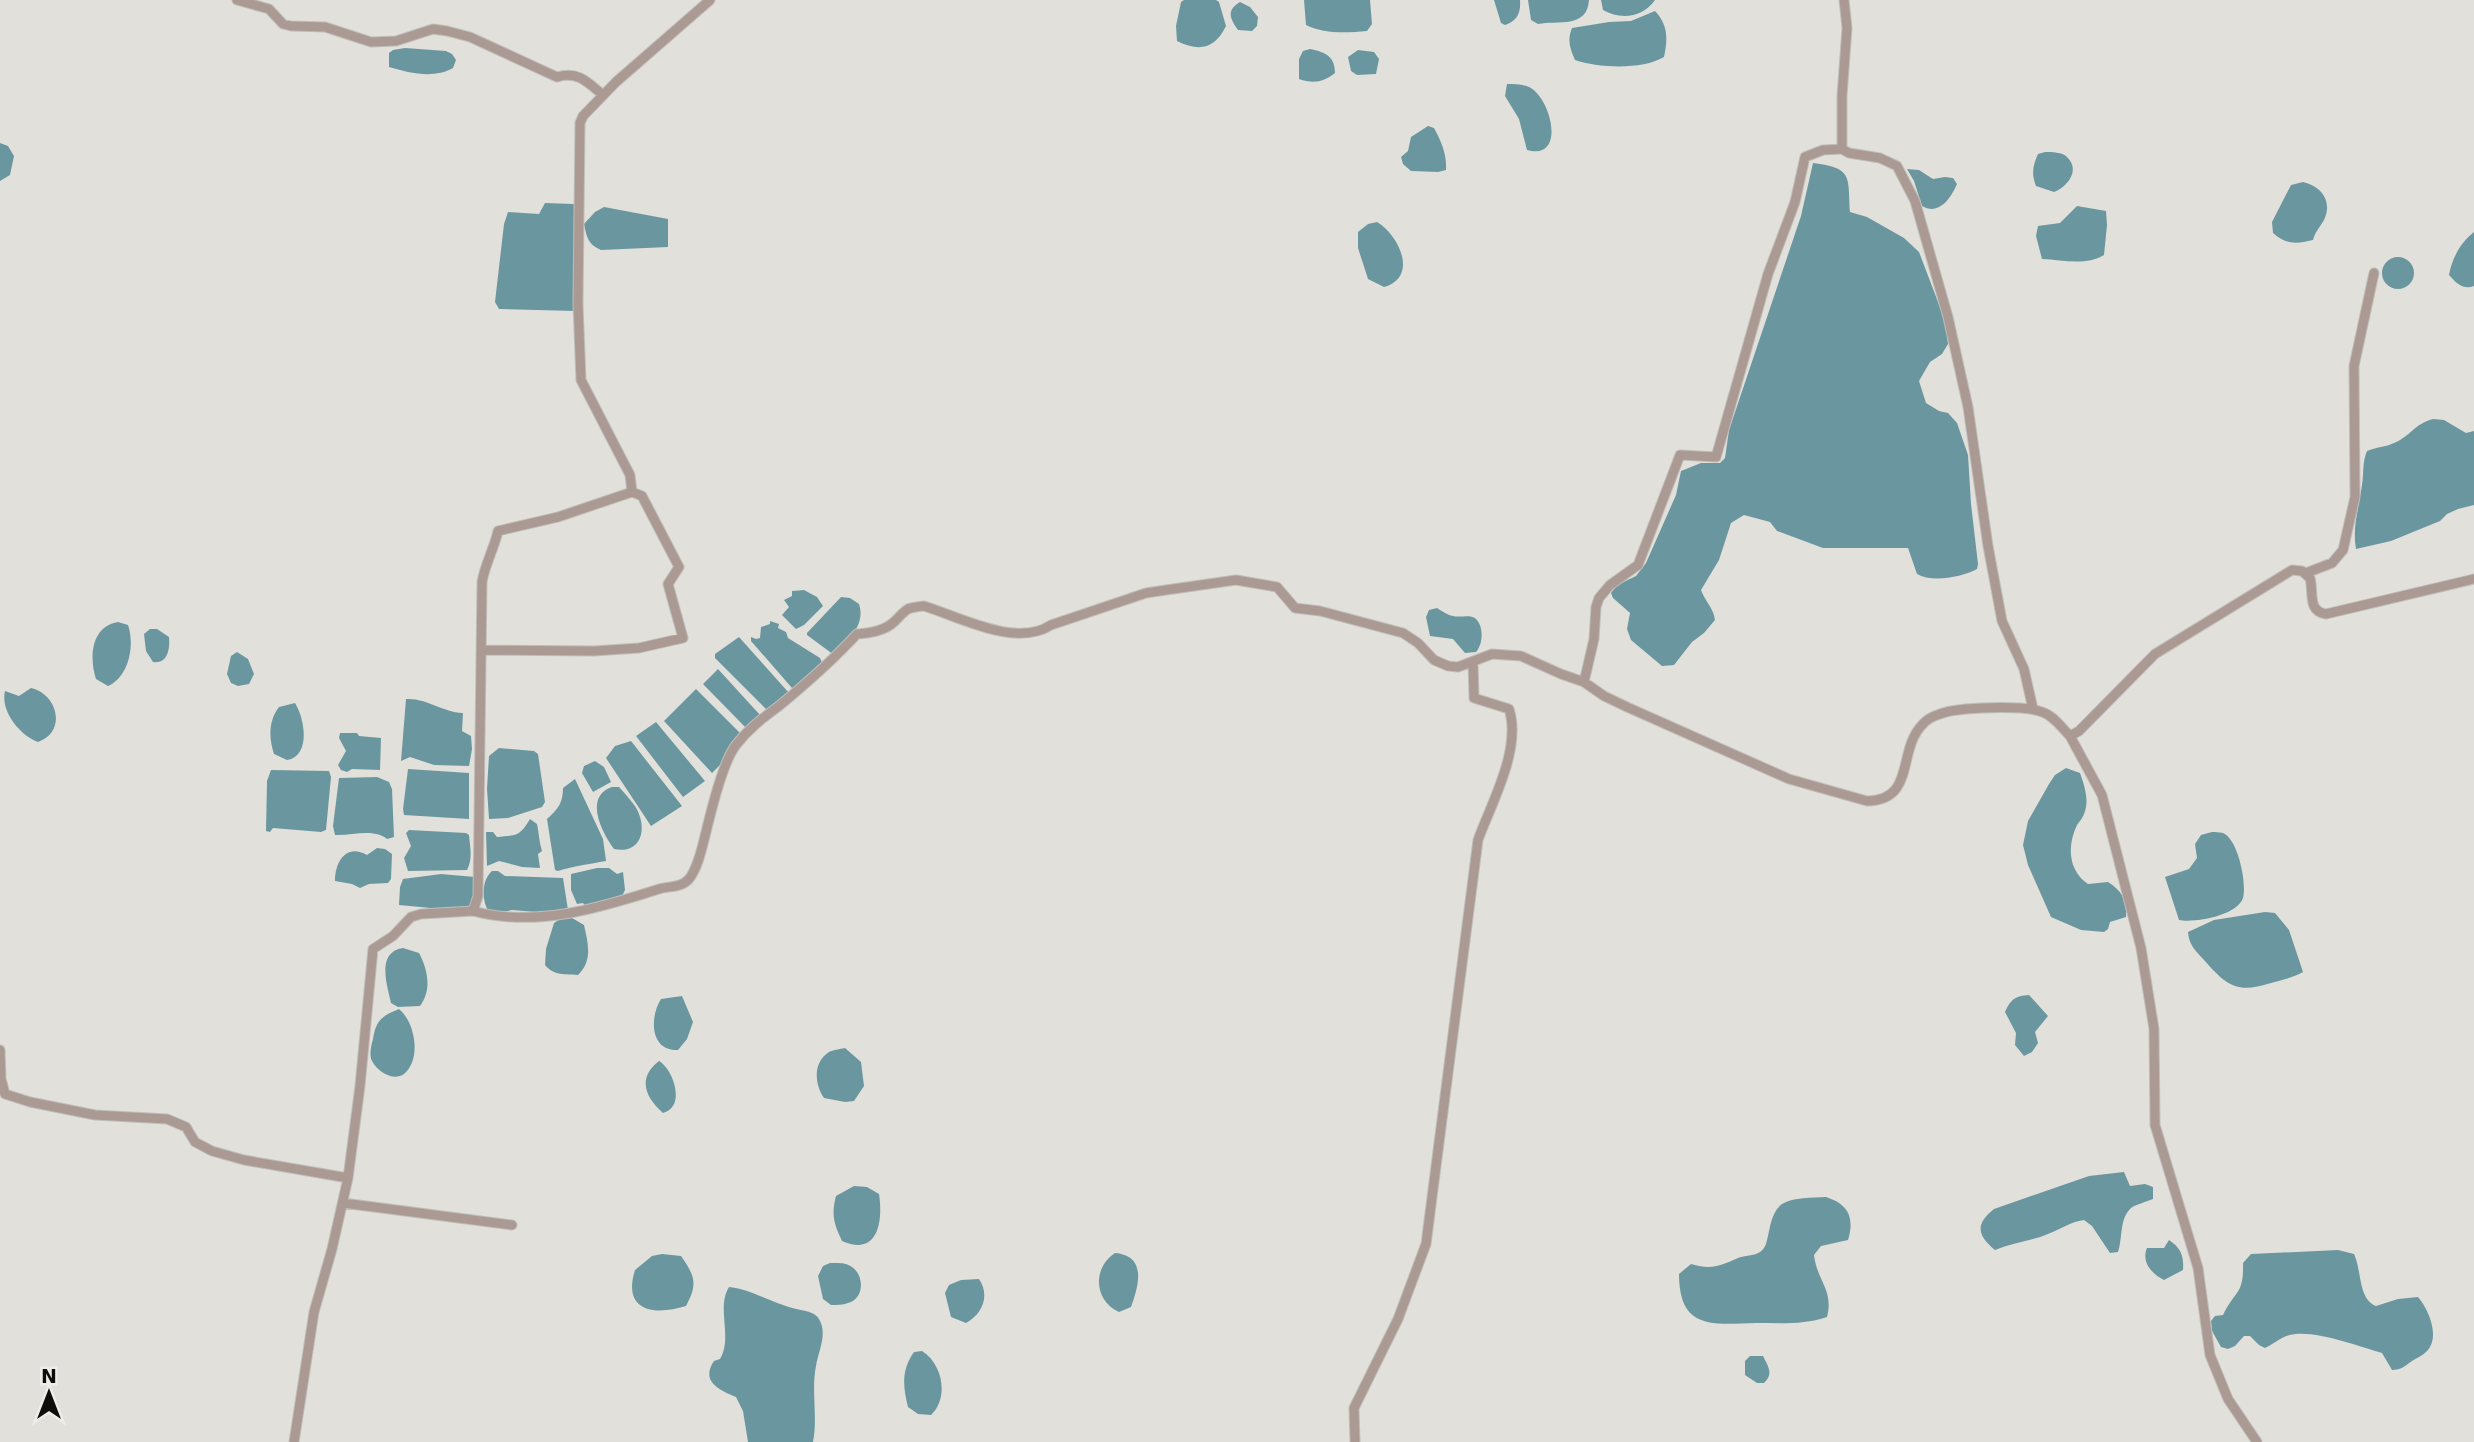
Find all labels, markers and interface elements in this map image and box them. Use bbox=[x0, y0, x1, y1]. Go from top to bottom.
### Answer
north arrow bbox=[14, 1358, 84, 1428]
text: N bbox=[41, 1365, 57, 1387]

